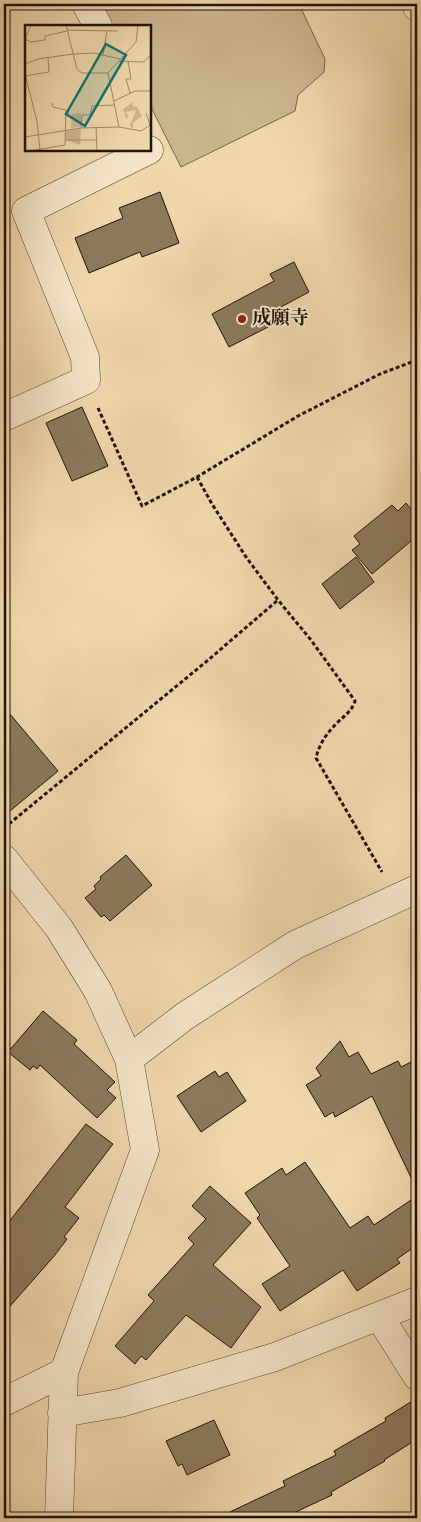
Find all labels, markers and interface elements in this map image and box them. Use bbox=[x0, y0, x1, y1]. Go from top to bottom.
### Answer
inset map bbox=[25, 25, 151, 151]
place label: 成願寺 bbox=[252, 306, 309, 332]
marker: 成願寺 bbox=[236, 313, 248, 325]

